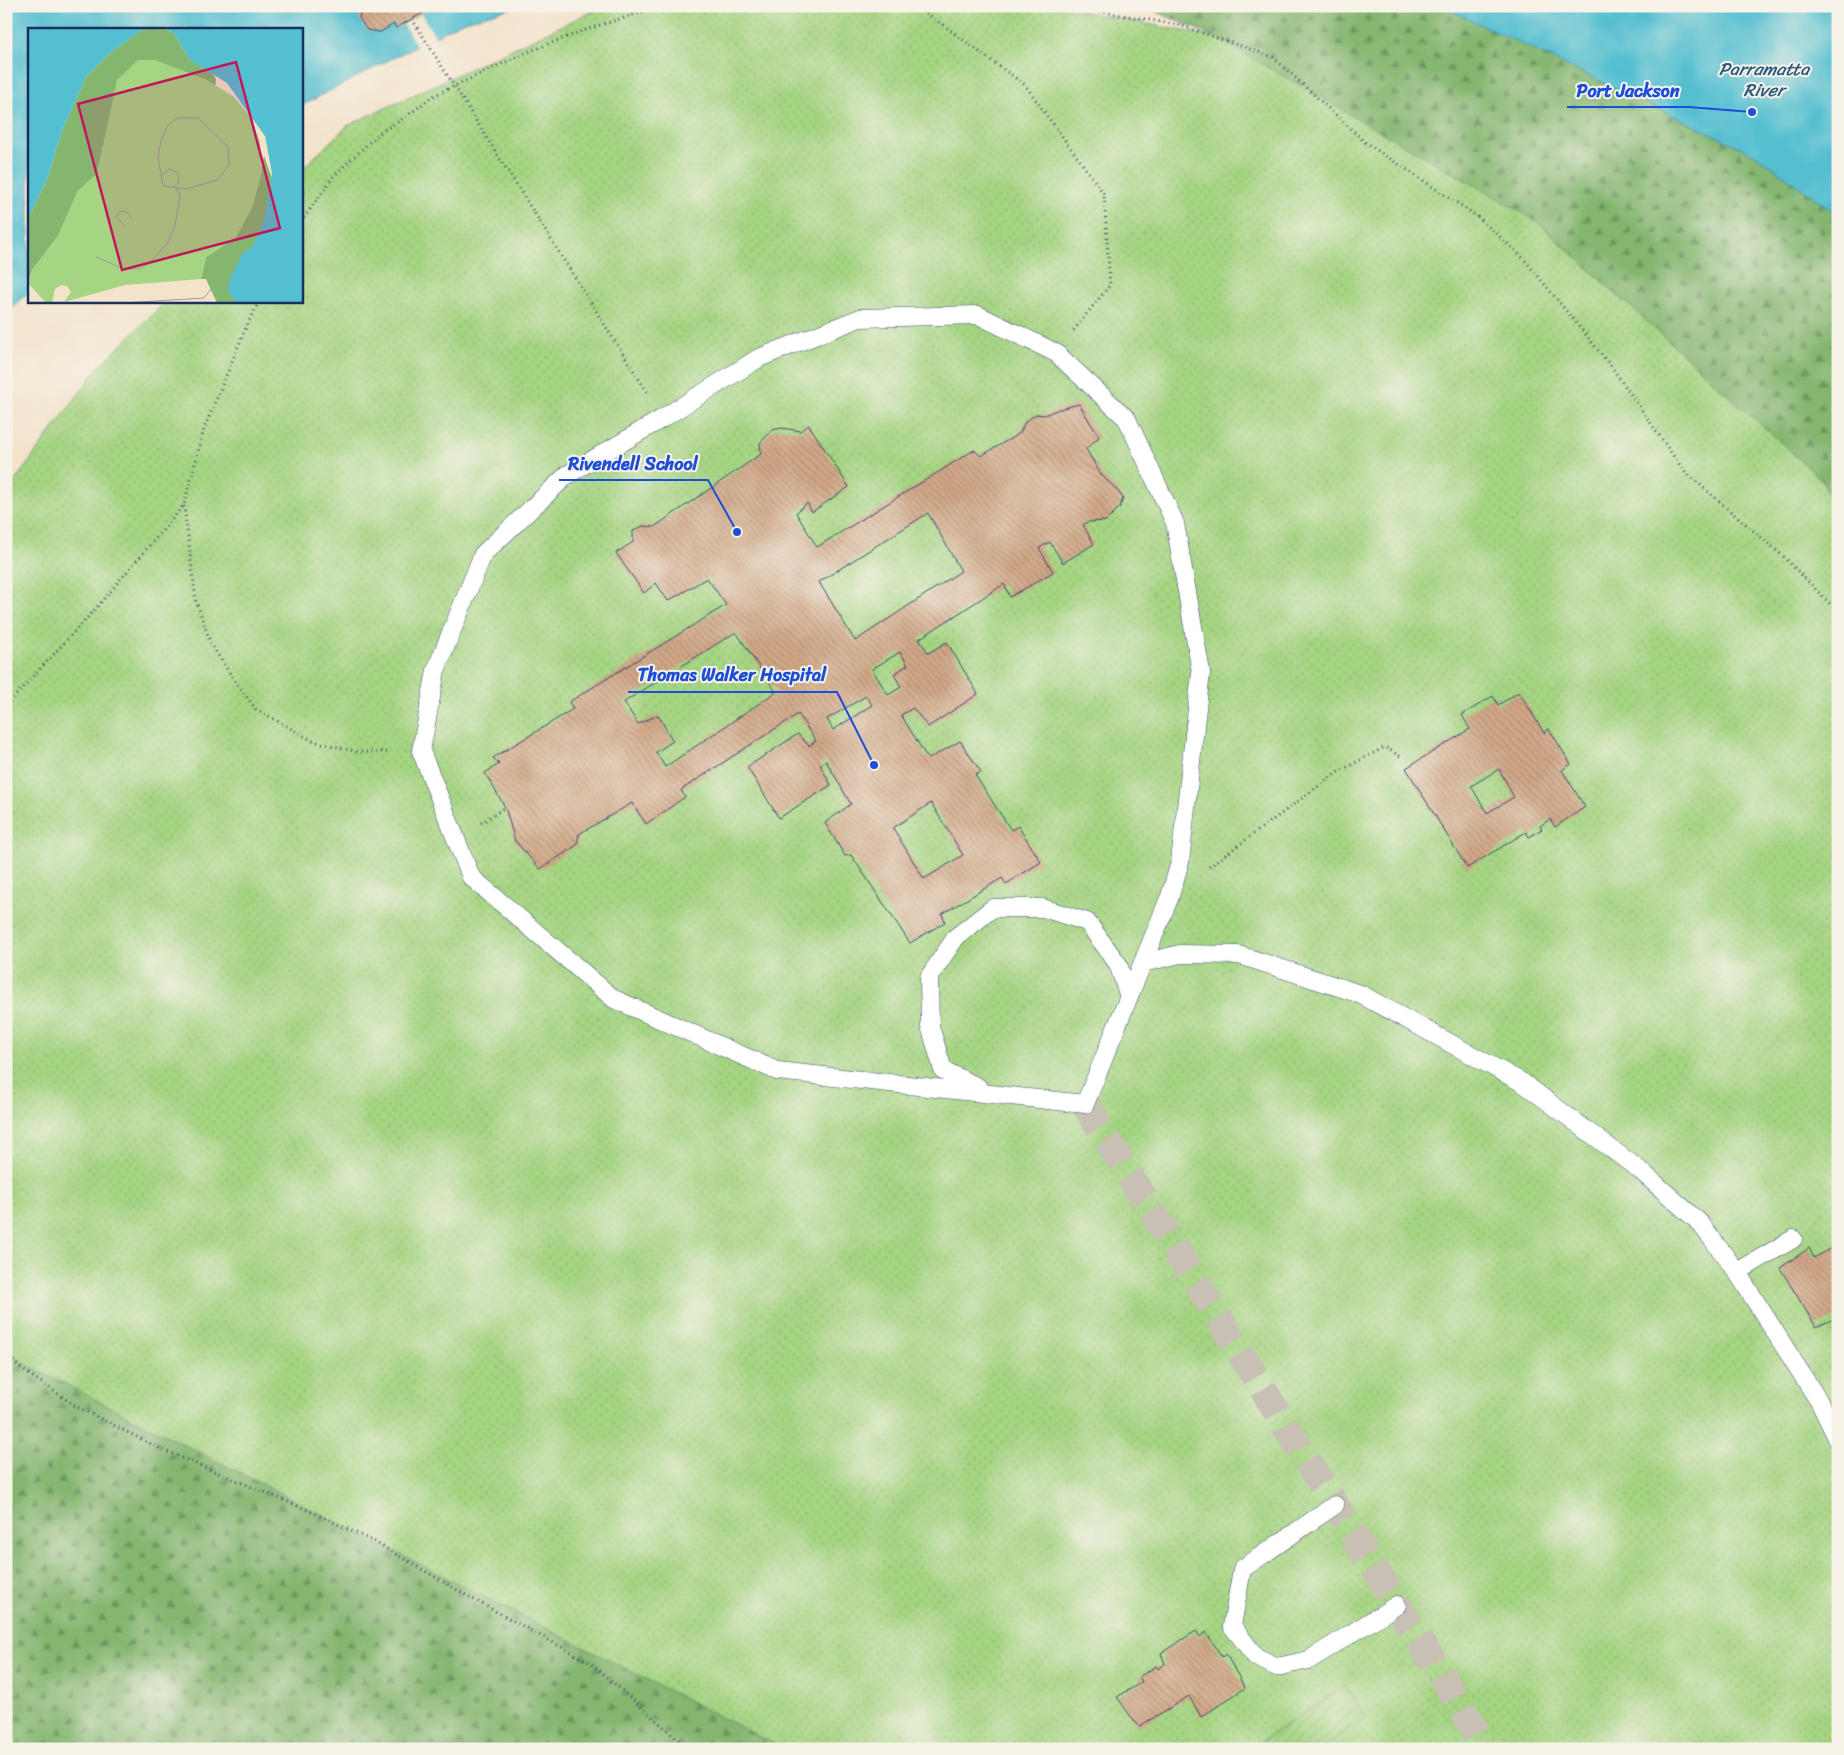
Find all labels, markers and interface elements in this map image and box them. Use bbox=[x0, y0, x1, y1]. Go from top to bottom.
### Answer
inset map bbox=[28, 28, 302, 302]
water label: Parramatta River bbox=[1719, 53, 1811, 106]
callout: Port Jackson bbox=[1567, 74, 1689, 107]
text: Port Jackson bbox=[1577, 75, 1680, 107]
callout: Rivendell School bbox=[559, 447, 708, 480]
text: Rivendell School bbox=[567, 448, 699, 480]
callout: Thomas Walker Hospital bbox=[628, 659, 837, 692]
text: Thomas Walker Hospital bbox=[638, 659, 827, 691]

